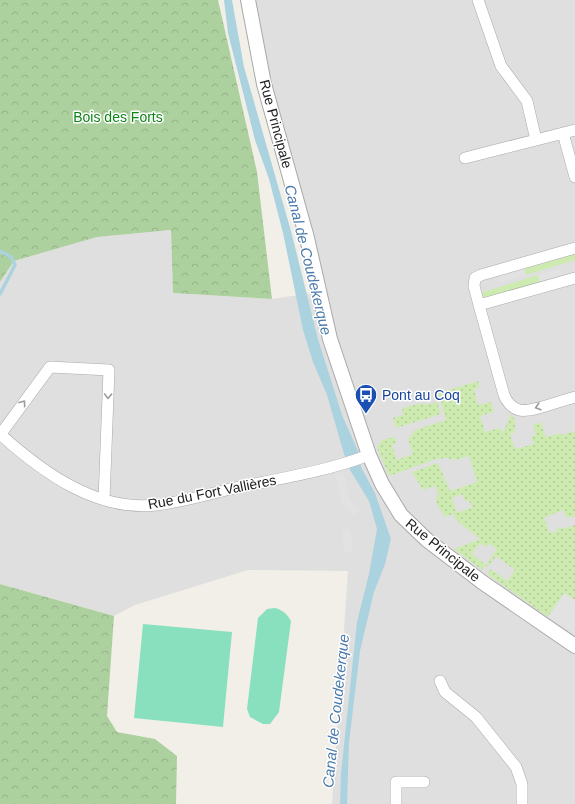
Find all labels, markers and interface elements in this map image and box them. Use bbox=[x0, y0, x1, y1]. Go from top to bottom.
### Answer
street label: Rue Principale bbox=[256, 78, 296, 170]
park label: Bois des Forts bbox=[73, 109, 163, 125]
water label: Canal de Coudekerque bbox=[282, 183, 335, 337]
bus stop icon: Pont au Coq bbox=[353, 382, 379, 415]
place label: Pont au Coq bbox=[382, 387, 460, 403]
one-way arrow bbox=[103, 393, 112, 399]
one-way arrow bbox=[18, 400, 26, 407]
one-way arrow bbox=[534, 402, 541, 411]
street label: Rue du Fort Vallières bbox=[146, 472, 278, 512]
street label: Rue Principale bbox=[403, 515, 484, 585]
water label: Canal de Coudekerque bbox=[319, 633, 352, 789]

